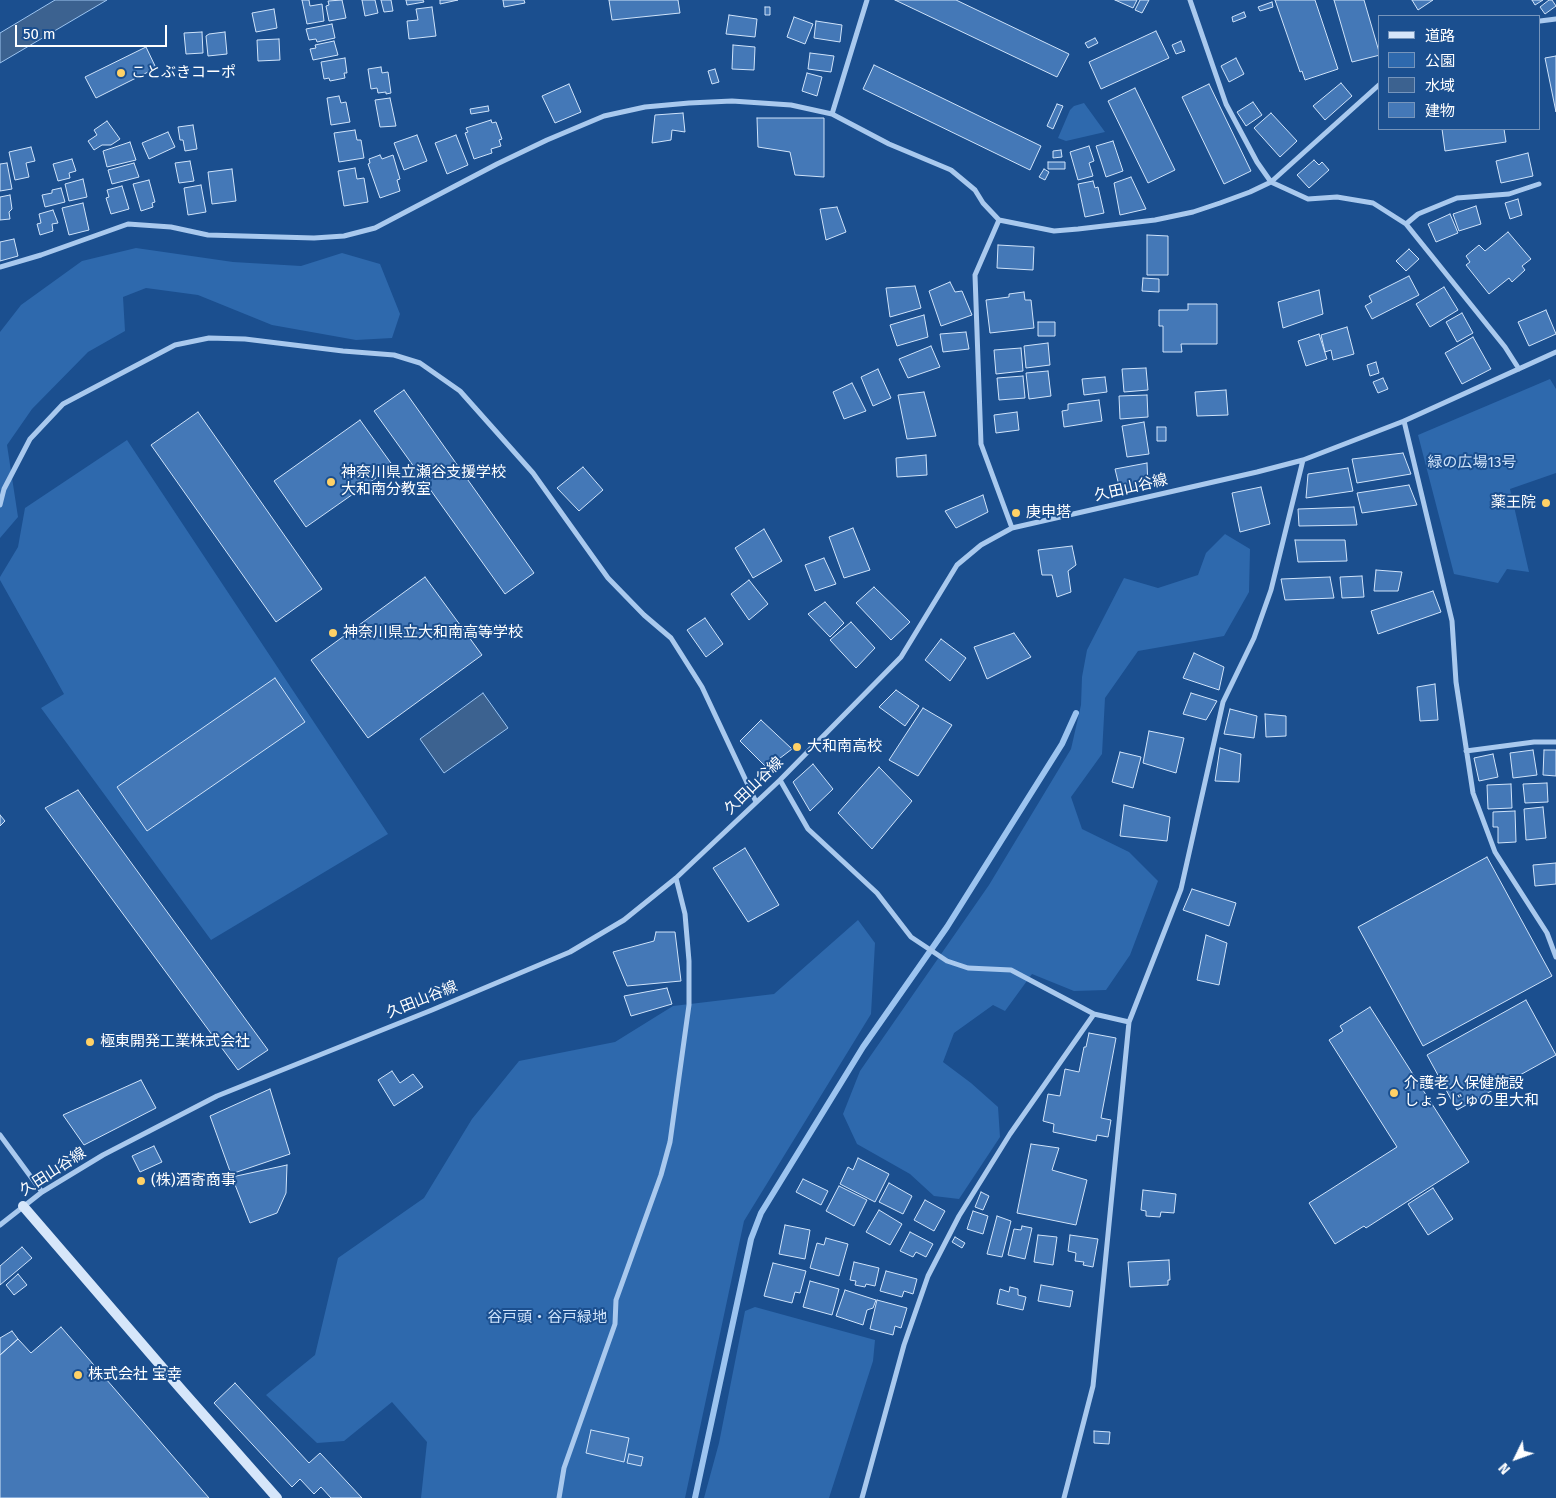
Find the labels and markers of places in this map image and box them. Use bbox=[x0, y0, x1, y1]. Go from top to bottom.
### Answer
place label: ことぶきコーポ bbox=[131, 64, 236, 82]
marker: ことぶきコーポ bbox=[115, 67, 127, 79]
place label: 神奈川県立瀬谷支援学校 大和南分教室 bbox=[341, 464, 506, 499]
marker: 神奈川県立瀬谷支援学校 大和南分教室 bbox=[325, 476, 337, 488]
place label: 薬王院 bbox=[1491, 494, 1536, 512]
marker: 薬王院 bbox=[1540, 497, 1552, 509]
place label: 庚申塔 bbox=[1026, 504, 1071, 522]
marker: 庚申塔 bbox=[1010, 507, 1022, 519]
place label: 神奈川県立大和南高等学校 bbox=[343, 624, 523, 642]
marker: 神奈川県立大和南高等学校 bbox=[327, 627, 339, 639]
place label: 大和南高校 bbox=[807, 738, 882, 756]
marker: 大和南高校 bbox=[791, 741, 803, 753]
place label: 極東開発工業株式会社 bbox=[100, 1033, 250, 1051]
marker: 極東開発工業株式会社 bbox=[84, 1036, 96, 1048]
place label: 介護老人保健施設 しょうじゅの里大和 bbox=[1404, 1075, 1539, 1110]
marker: 介護老人保健施設 しょうじゅの里大和 bbox=[1388, 1087, 1400, 1099]
place label: (株)酒寄商事 bbox=[151, 1172, 236, 1190]
marker: (株)酒寄商事 bbox=[135, 1175, 147, 1187]
place label: 株式会社 宝幸 bbox=[88, 1366, 182, 1384]
marker: 株式会社 宝幸 bbox=[72, 1369, 84, 1381]

